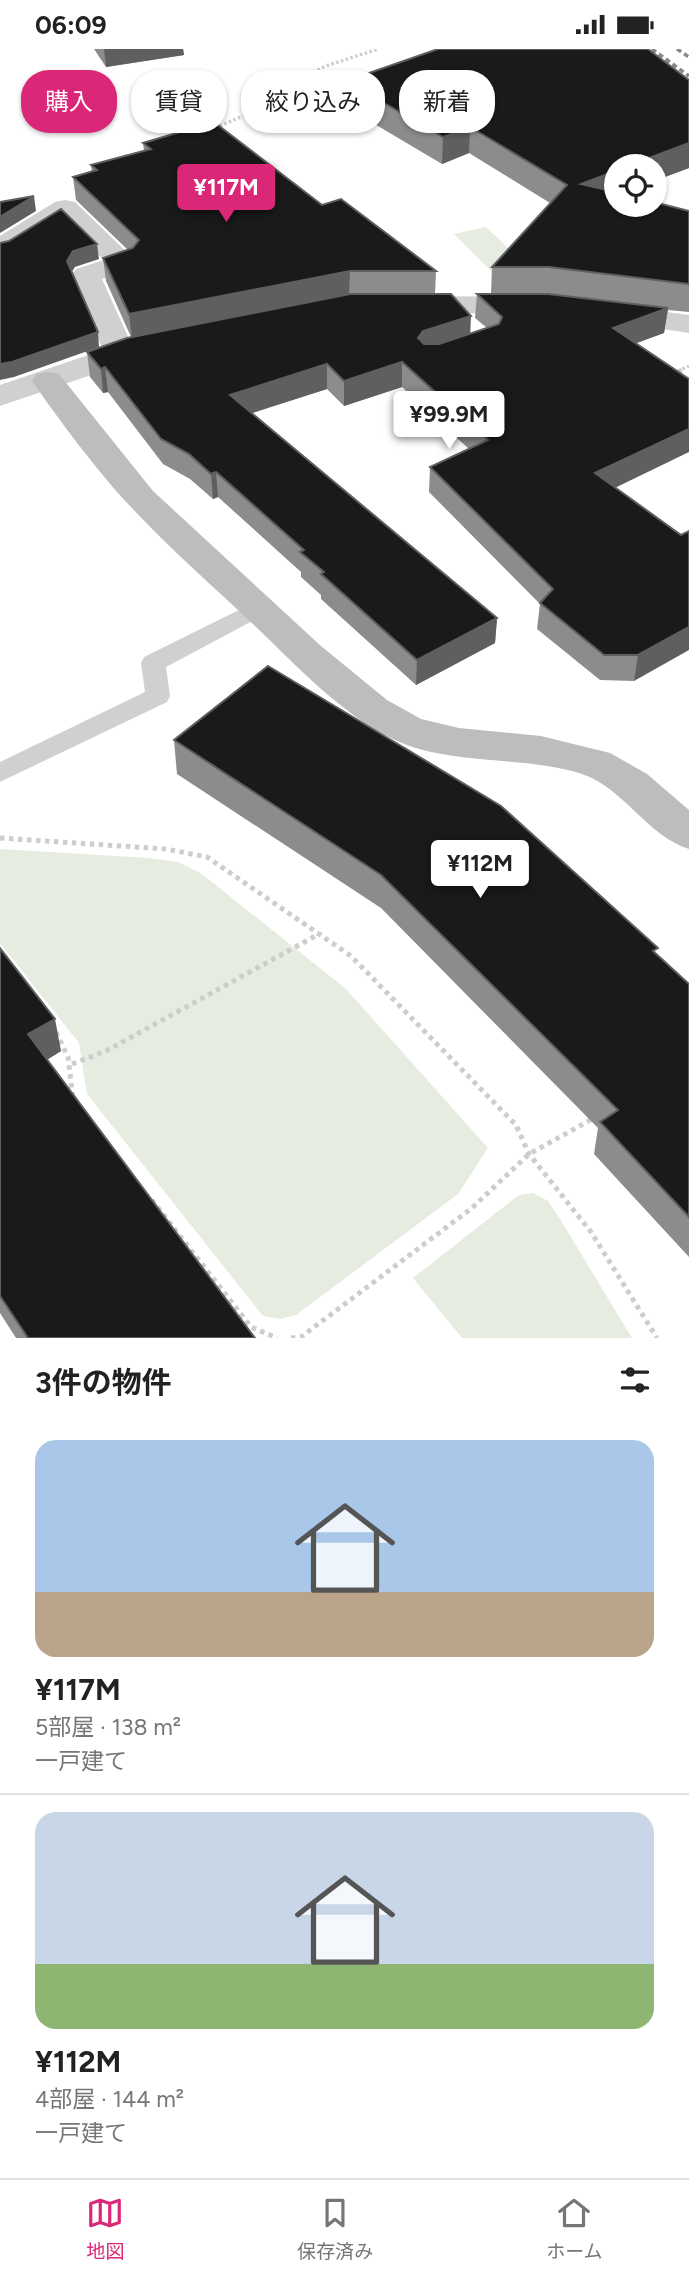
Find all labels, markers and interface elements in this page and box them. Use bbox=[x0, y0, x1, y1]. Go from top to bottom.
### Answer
text: 06:09 bbox=[35, 9, 107, 41]
chip: 購入 bbox=[21, 70, 117, 133]
chip: 賃貸 bbox=[131, 70, 227, 133]
chip: 絞り込み bbox=[241, 70, 385, 133]
chip: 新着 bbox=[399, 70, 495, 133]
map controls bbox=[604, 154, 667, 217]
button: locate bbox=[604, 154, 667, 217]
pin: ¥117M bbox=[177, 165, 275, 224]
text: ¥117M bbox=[193, 173, 259, 201]
pin: ¥99.9M bbox=[392, 391, 506, 451]
text: ¥99.9M bbox=[409, 400, 489, 428]
pin: ¥112M bbox=[431, 841, 529, 900]
text: ¥112M bbox=[447, 849, 513, 877]
icon: filters bbox=[616, 1361, 654, 1399]
text: 3件の物件 bbox=[35, 1364, 172, 1401]
icon: home bbox=[282, 1485, 408, 1611]
text: ¥117M bbox=[35, 1671, 121, 1708]
text: 5部屋 · 138 m² bbox=[35, 1713, 181, 1741]
text: 一戸建て bbox=[35, 1747, 127, 1775]
icon: home bbox=[282, 1857, 408, 1983]
text: ¥112M bbox=[35, 2043, 121, 2080]
text: 4部屋 · 144 m² bbox=[35, 2085, 184, 2113]
text: 一戸建て bbox=[35, 2119, 127, 2147]
tab: 地図 bbox=[86, 2194, 124, 2263]
tab: 保存済み bbox=[297, 2194, 373, 2263]
tab: ホーム bbox=[546, 2194, 603, 2263]

